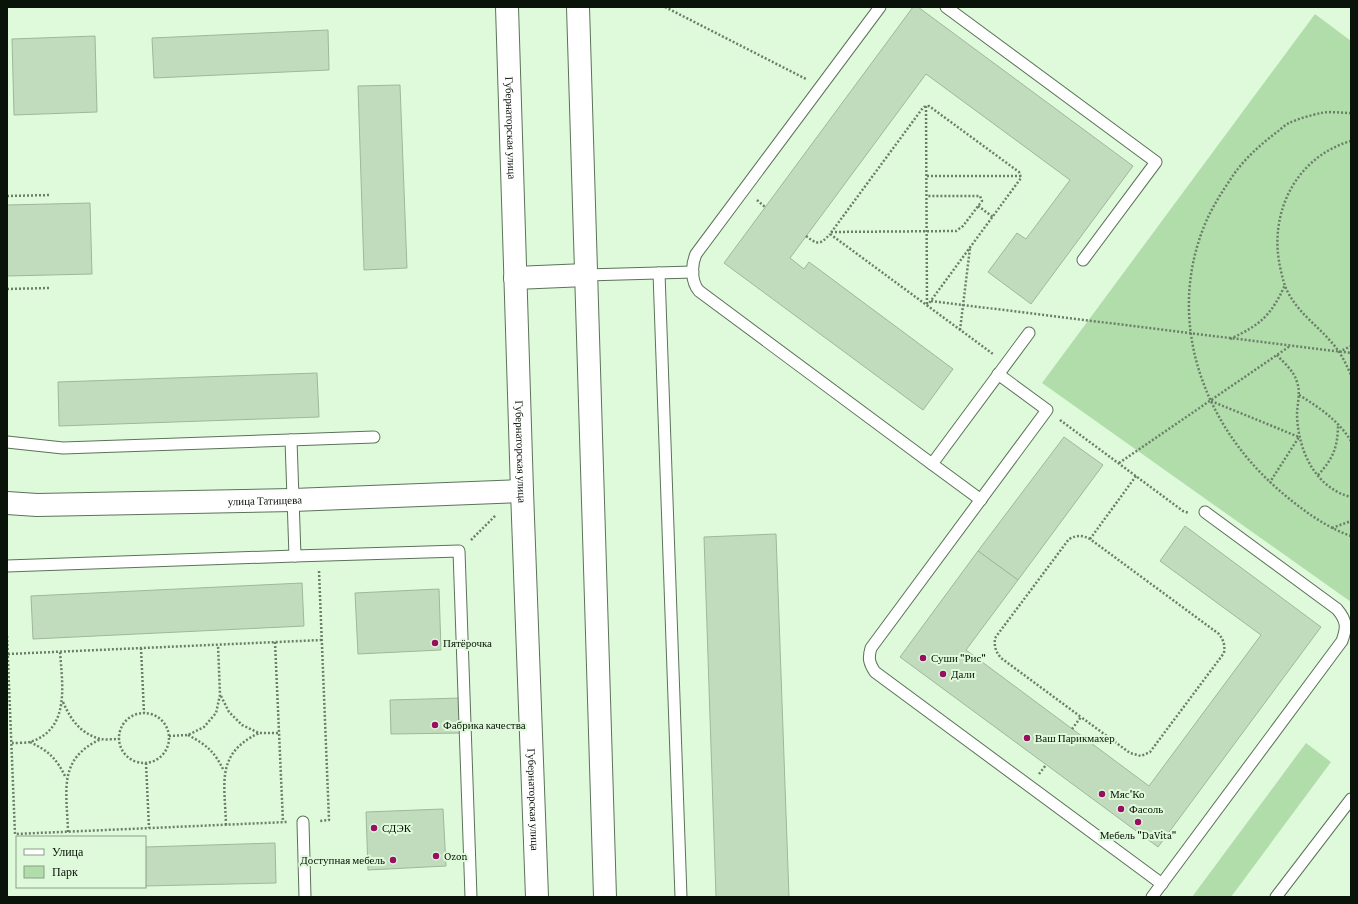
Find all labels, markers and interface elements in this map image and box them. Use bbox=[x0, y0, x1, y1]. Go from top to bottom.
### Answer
street label: Губернаторская улица bbox=[503, 76, 518, 180]
street label: Губернаторская улица bbox=[513, 400, 528, 503]
street label: улица Татищева bbox=[228, 494, 302, 507]
place label: Пятёрочка bbox=[443, 637, 492, 649]
marker: Пятёрочка bbox=[430, 638, 440, 648]
place label: Суши "Рис" bbox=[931, 652, 986, 664]
marker: Суши "Рис" bbox=[918, 653, 928, 663]
place label: Дали bbox=[951, 668, 975, 680]
marker: Дали bbox=[938, 669, 948, 679]
place label: Фабрика качества bbox=[443, 719, 526, 731]
marker: Фабрика качества bbox=[430, 720, 440, 730]
place label: Ваш Парикмахер bbox=[1035, 732, 1115, 744]
marker: Ваш Парикмахер bbox=[1022, 733, 1032, 743]
street label: Губернаторская улица bbox=[526, 748, 541, 851]
place label: Мяс'Ко bbox=[1110, 788, 1145, 800]
marker: Мяс'Ко bbox=[1097, 789, 1107, 799]
place label: Фасоль bbox=[1129, 803, 1163, 815]
marker: Фасоль bbox=[1116, 804, 1126, 814]
marker: Мебель "DaVita" bbox=[1133, 817, 1143, 827]
place label: СДЭК bbox=[382, 822, 412, 834]
marker: СДЭК bbox=[369, 823, 379, 833]
place label: Мебель "DaVita" bbox=[1100, 829, 1176, 841]
legend bbox=[16, 836, 146, 888]
text: Улица bbox=[52, 845, 84, 859]
place label: Ozon bbox=[444, 850, 467, 862]
marker: Ozon bbox=[431, 851, 441, 861]
place label: Доступная мебель bbox=[300, 854, 385, 866]
marker: Доступная мебель bbox=[388, 855, 398, 865]
text: Парк bbox=[52, 865, 78, 879]

